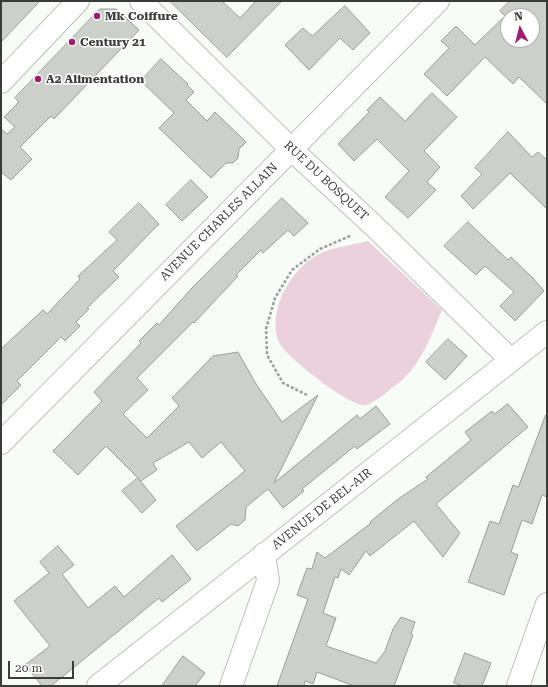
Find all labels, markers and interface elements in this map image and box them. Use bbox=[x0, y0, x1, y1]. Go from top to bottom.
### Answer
north arrow bbox=[500, 8, 540, 48]
place label: Mk Coiffure bbox=[105, 9, 178, 23]
text: N bbox=[514, 10, 524, 24]
marker: Mk Coiffure bbox=[92, 11, 102, 21]
place label: Century 21 bbox=[80, 35, 146, 49]
marker: Century 21 bbox=[67, 37, 77, 47]
place label: A2 Alimentation bbox=[46, 72, 144, 86]
marker: A2 Alimentation bbox=[33, 74, 43, 84]
street label: RUE DU BOSQUET bbox=[281, 138, 371, 224]
street label: AVENUE CHARLES ALLAIN bbox=[157, 160, 281, 284]
street label: AVENUE DE BEL-AIR bbox=[269, 465, 375, 553]
scale bar bbox=[10, 653, 76, 679]
text: 20 m bbox=[15, 661, 42, 675]

